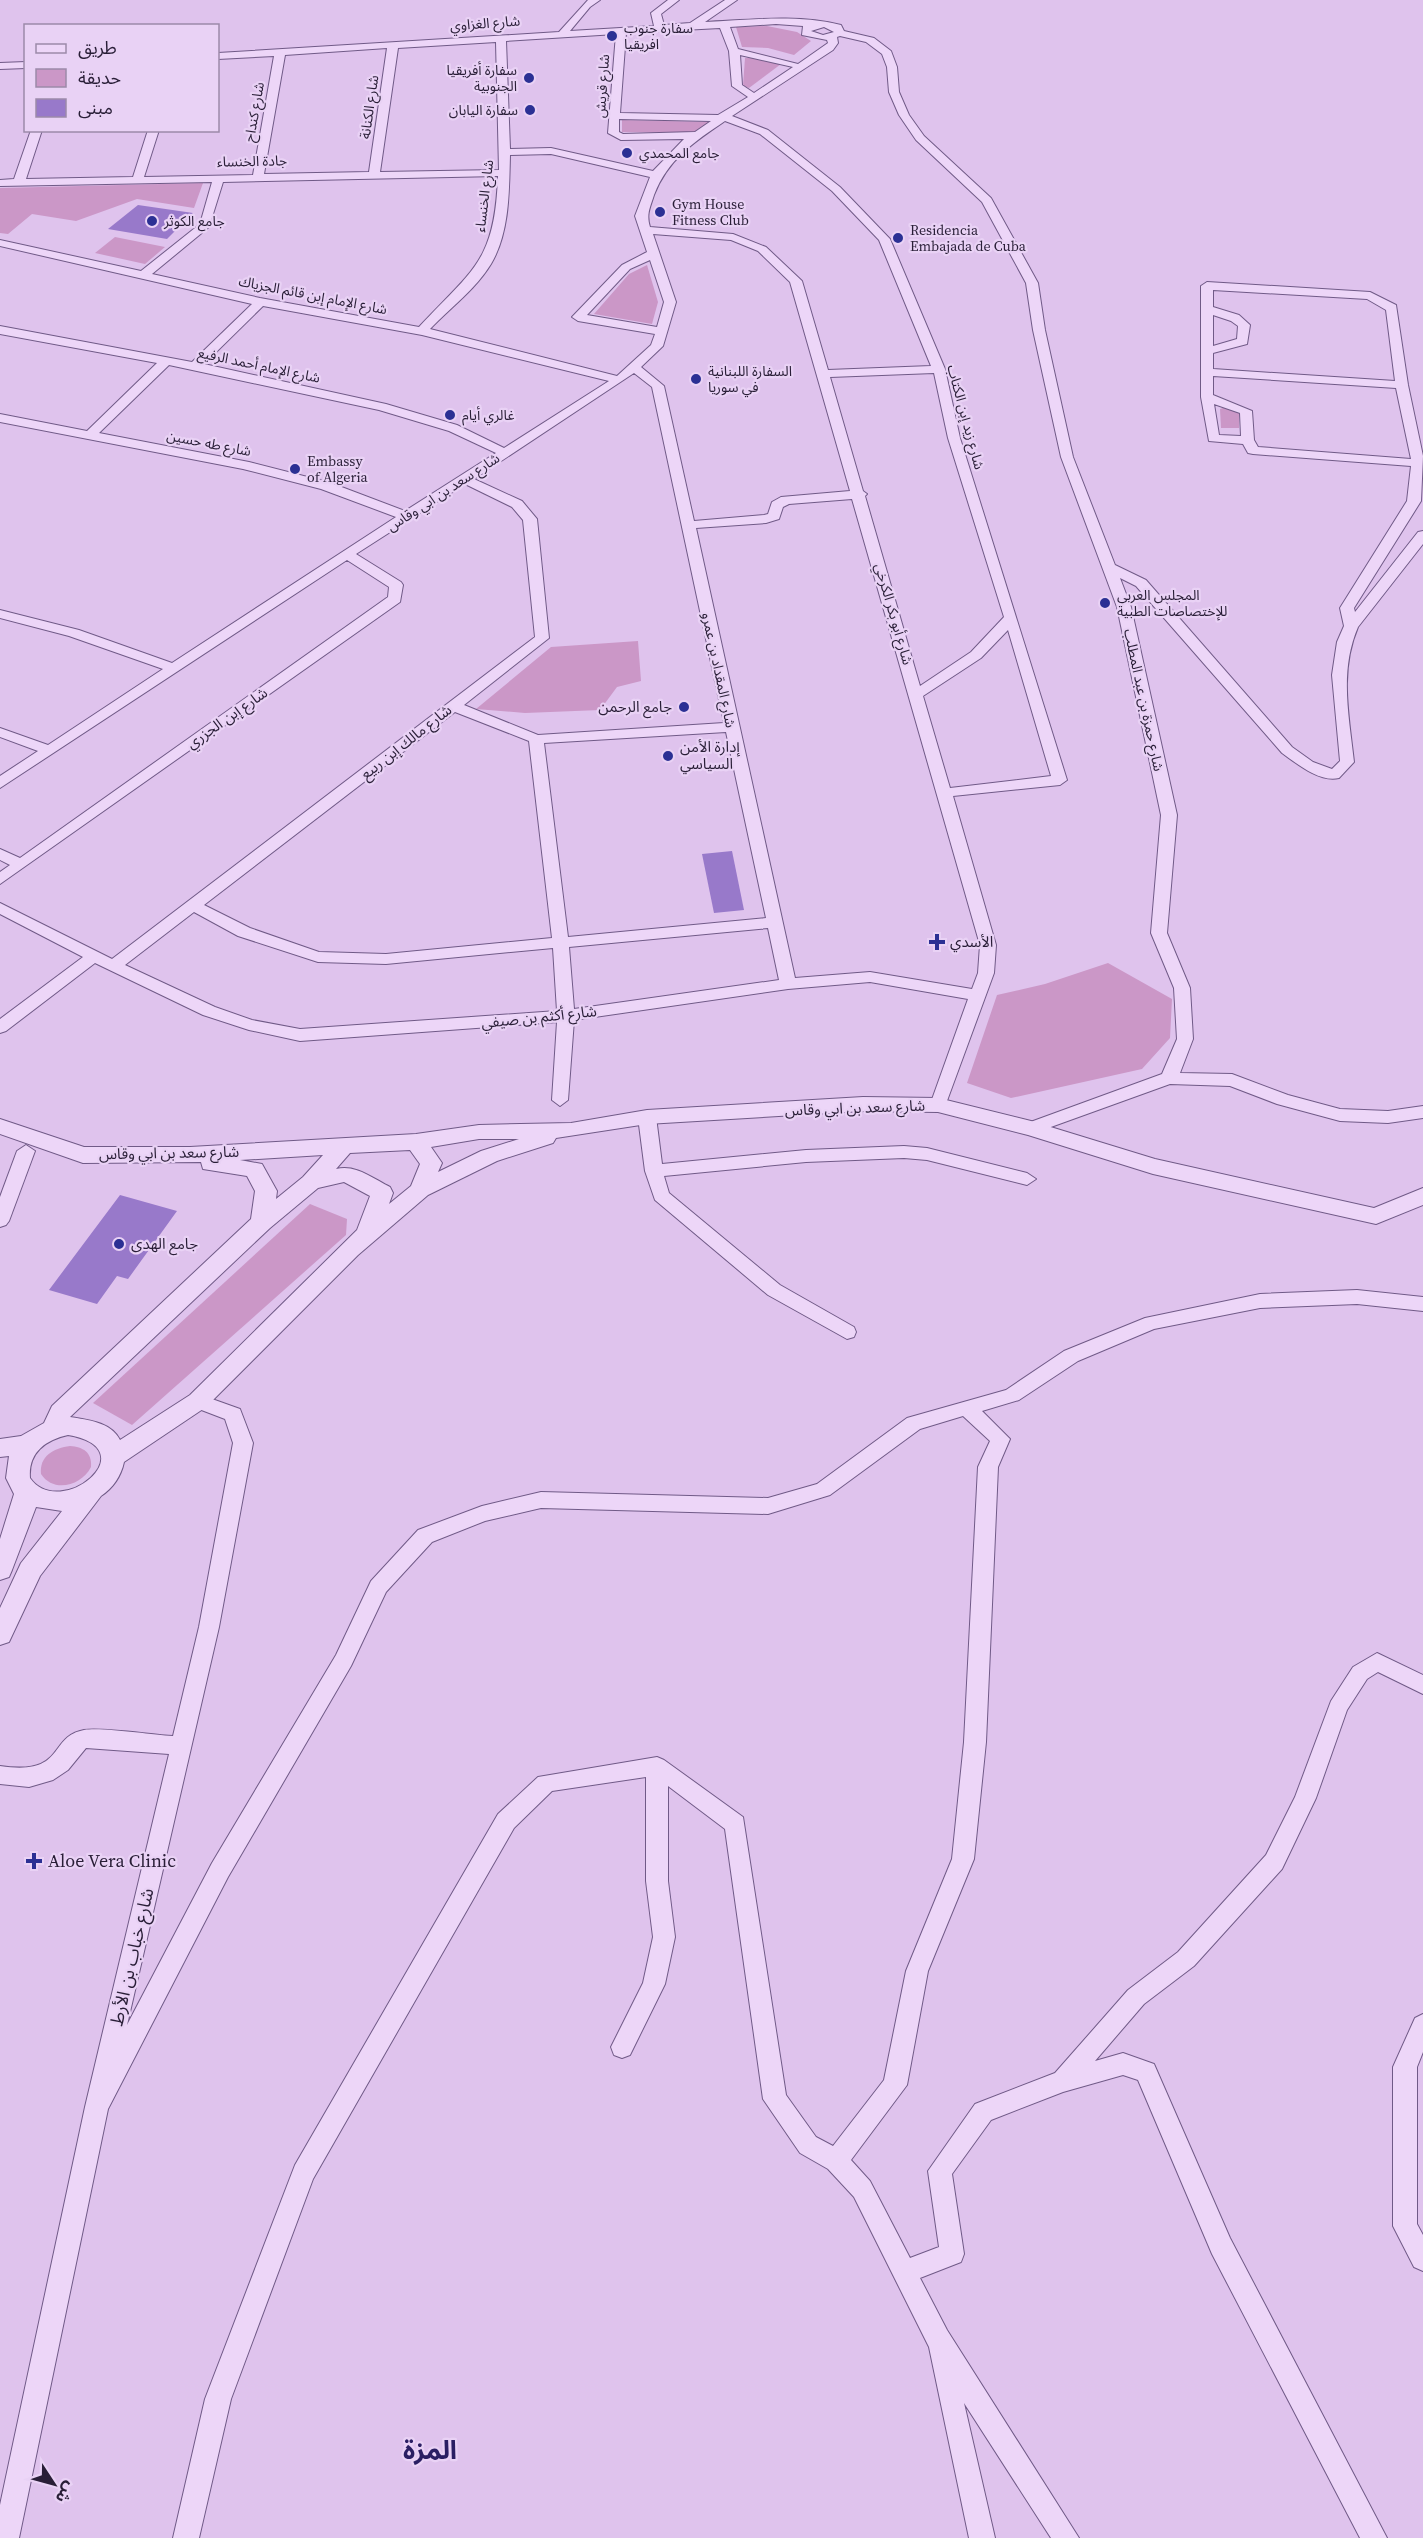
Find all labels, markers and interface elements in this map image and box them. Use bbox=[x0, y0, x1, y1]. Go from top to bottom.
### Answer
street label: شارع الغزاوي bbox=[449, 11, 521, 37]
place label: سفارة جنوب افريقيا bbox=[624, 18, 693, 54]
legend bbox=[24, 24, 219, 132]
marker: سفارة جنوب افريقيا bbox=[605, 29, 619, 43]
text: طريق bbox=[78, 35, 117, 60]
street label: شارع قريش bbox=[590, 53, 615, 119]
place label: سفارة أفريقيا الجنوبية bbox=[446, 60, 517, 96]
text: حديقة bbox=[78, 65, 121, 90]
marker: سفارة أفريقيا الجنوبية bbox=[522, 71, 536, 85]
street label: شارع الكنانة bbox=[355, 74, 384, 140]
street label: شارع كنداح bbox=[239, 80, 270, 144]
text: مبنى bbox=[78, 95, 113, 120]
place label: سفارة اليابان bbox=[449, 100, 518, 120]
marker: سفارة اليابان bbox=[523, 103, 537, 117]
place label: جامع المحمدي bbox=[639, 143, 720, 164]
marker: جامع المحمدي bbox=[620, 146, 634, 160]
street label: جادة الخنساء bbox=[217, 150, 287, 172]
street label: شارع الخنساء bbox=[470, 159, 499, 234]
place label: Gym House Fitness Club bbox=[672, 194, 749, 230]
marker: Gym House Fitness Club bbox=[653, 205, 667, 219]
place label: جامع الكوثر bbox=[163, 211, 225, 232]
marker: جامع الكوثر bbox=[145, 214, 159, 228]
place label: Residencia Embajada de Cuba bbox=[910, 220, 1027, 256]
marker: Residencia Embajada de Cuba bbox=[891, 231, 905, 245]
street label: شارع الإمام إبن قائم الجزياك bbox=[237, 271, 389, 320]
street label: شارع الإمام أحمد الرفيع bbox=[196, 342, 322, 389]
place label: السفارة اللبنانية في سوريا bbox=[708, 361, 792, 398]
street label: شارع زيد إبن الكتاب bbox=[941, 362, 990, 472]
marker: السفارة اللبنانية في سوريا bbox=[689, 372, 703, 386]
place label: غالري أيام bbox=[462, 405, 515, 426]
marker: غالري أيام bbox=[443, 408, 457, 422]
street label: شارع طه حسين bbox=[165, 425, 253, 462]
street label: شارع سعد بن ابي وقاس bbox=[383, 448, 504, 537]
place label: Embassy of Algeria bbox=[307, 451, 369, 487]
marker: Embassy of Algeria bbox=[288, 462, 302, 476]
street label: شارع أبو بكر الكرخي bbox=[869, 561, 918, 667]
place label: المجلس العربي للإختصاصات الطبية bbox=[1117, 585, 1227, 621]
marker: المجلس العربي للإختصاصات الطبية bbox=[1098, 596, 1112, 610]
street label: شارع المقداد بن عمرو bbox=[696, 610, 741, 730]
street label: شارع حمزة بن عبد المطلب bbox=[1118, 627, 1169, 773]
street label: شارع إبن الجزري bbox=[182, 682, 273, 755]
place label: جامع الرحمن bbox=[598, 696, 672, 719]
street label: شارع مالك إبن ربيع bbox=[356, 699, 457, 786]
marker: جامع الرحمن bbox=[677, 700, 691, 714]
place label: إدارة الأمن السياسي bbox=[680, 736, 741, 775]
marker: إدارة الأمن السياسي bbox=[661, 749, 675, 763]
place label: الأسدي bbox=[950, 931, 993, 953]
marker: الأسدي bbox=[928, 933, 946, 951]
street label: شارع أكثم بن صيفي bbox=[480, 1000, 598, 1035]
street label: شارع سعد بن ابي وقاس bbox=[785, 1095, 926, 1122]
street label: شارع سعد بن ابي وقاس bbox=[99, 1141, 240, 1166]
place label: جامع الهدى bbox=[131, 1233, 198, 1256]
marker: جامع الهدى bbox=[112, 1237, 126, 1251]
place label: Aloe Vera Clinic bbox=[48, 1848, 176, 1873]
marker: Aloe Vera Clinic bbox=[25, 1852, 43, 1870]
street label: شارع خباب بن الأرط bbox=[104, 1886, 161, 2029]
district label: المزة bbox=[403, 2432, 457, 2468]
north arrow bbox=[24, 2454, 84, 2514]
text: ش bbox=[51, 2477, 81, 2508]

